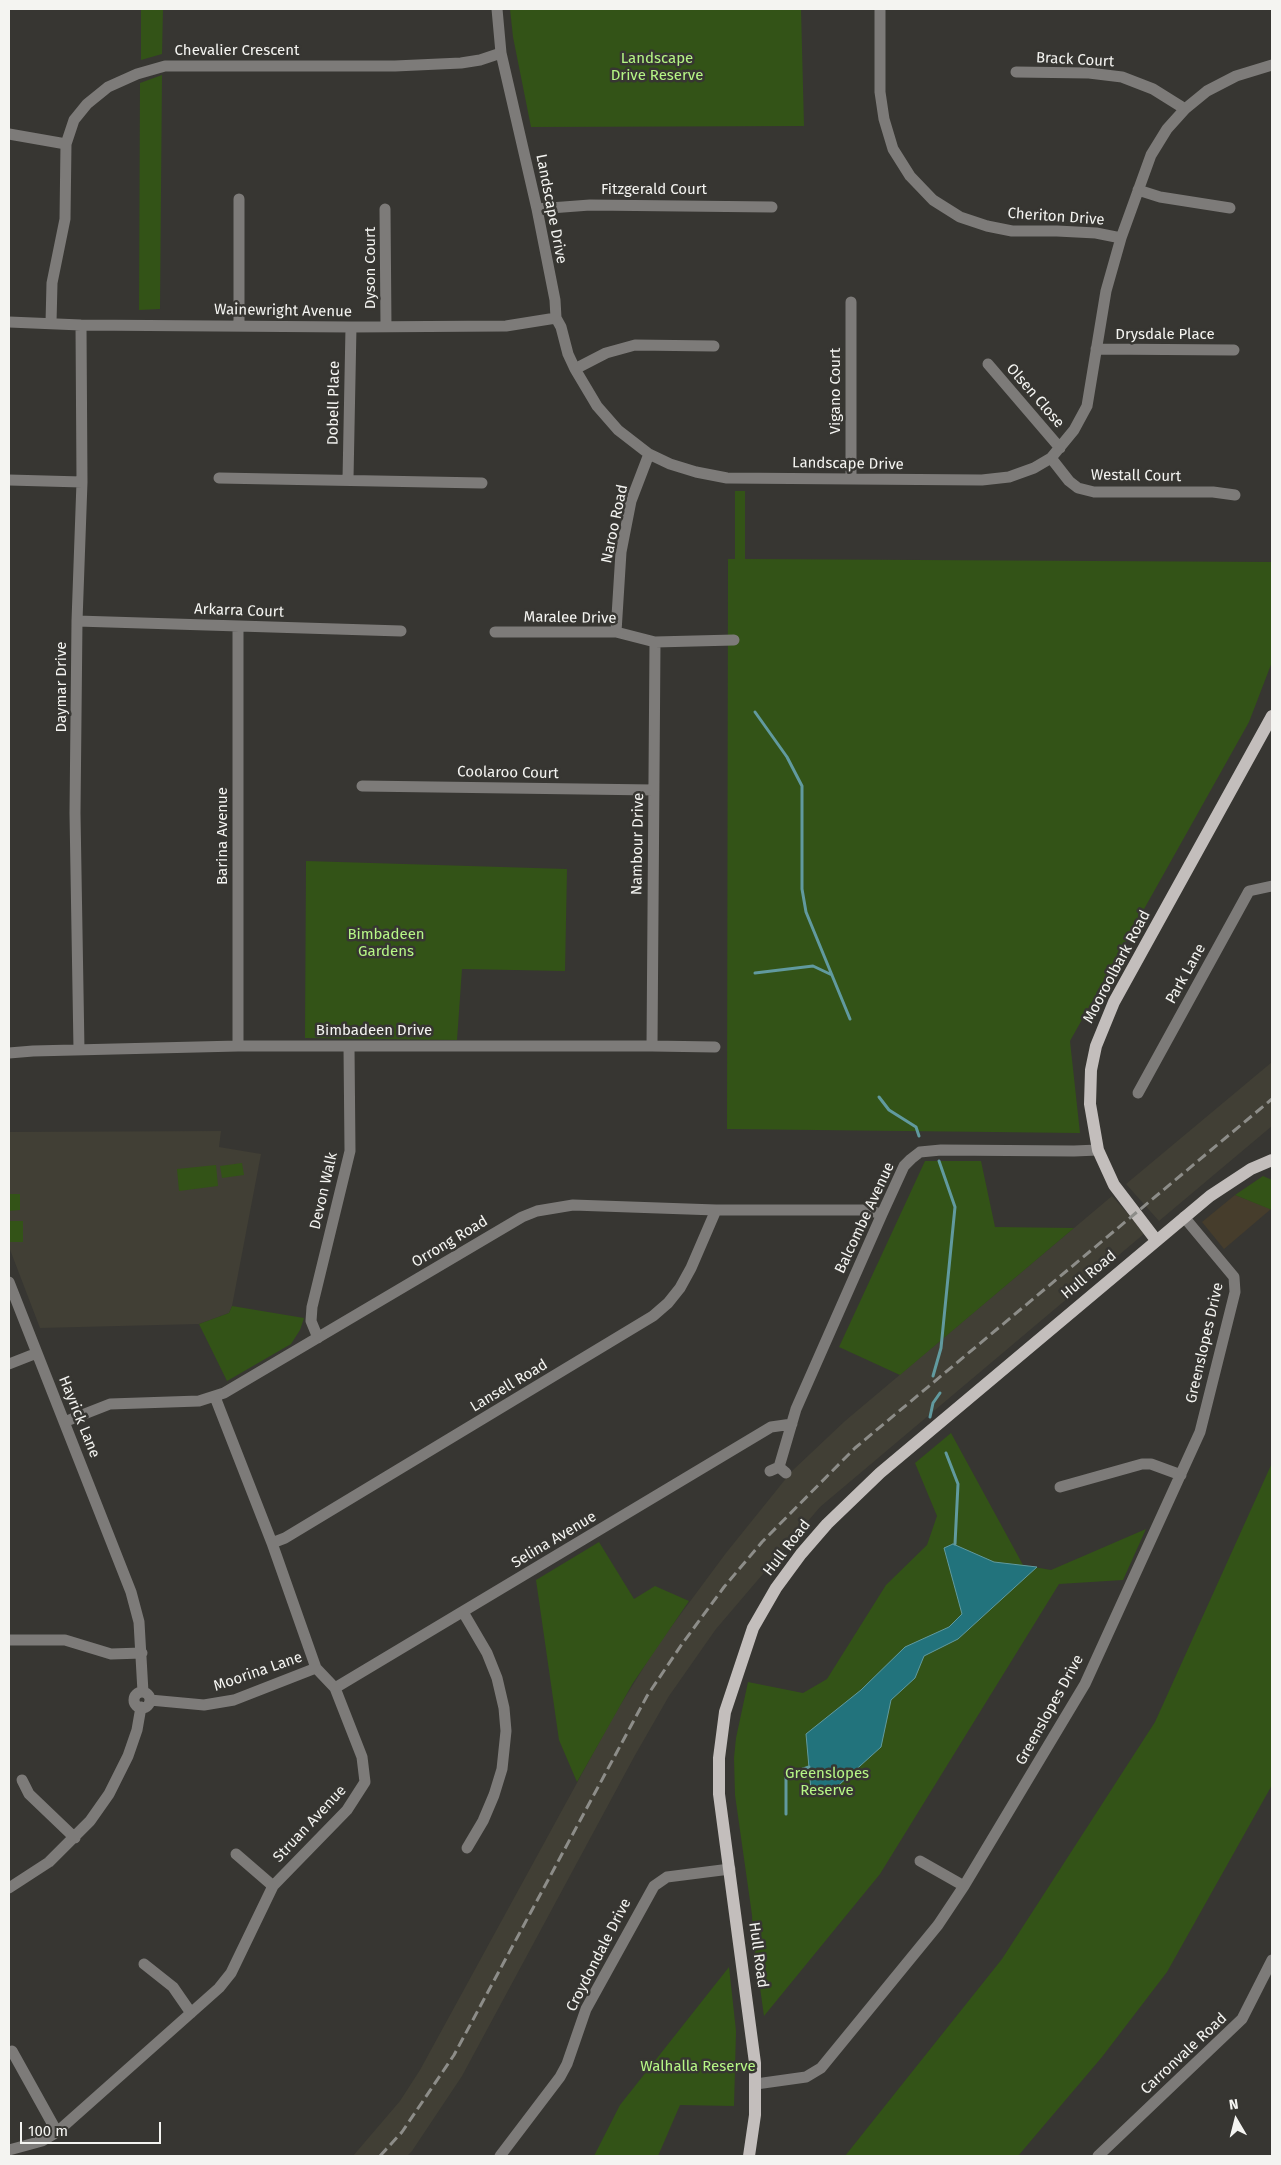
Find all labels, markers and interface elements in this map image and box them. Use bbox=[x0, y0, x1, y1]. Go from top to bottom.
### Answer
street label: Chevalier Crescent bbox=[175, 42, 299, 60]
street label: Brack Court bbox=[1036, 49, 1114, 71]
park label: Landscape Drive Reserve bbox=[611, 50, 703, 85]
street label: Landscape Drive bbox=[532, 152, 570, 266]
street label: Fitzgerald Court bbox=[601, 181, 707, 199]
street label: Cheriton Drive bbox=[1007, 205, 1105, 229]
street label: Dyson Court bbox=[362, 227, 380, 309]
street label: Wainewright Avenue bbox=[214, 301, 352, 321]
street label: Drysdale Place bbox=[1115, 326, 1215, 344]
street label: Vigano Court bbox=[827, 348, 845, 434]
street label: Olsen Close bbox=[1002, 360, 1068, 432]
street label: Dobell Place bbox=[324, 361, 344, 445]
street label: Landscape Drive bbox=[792, 454, 904, 474]
street label: Westall Court bbox=[1091, 466, 1181, 486]
street label: Naroo Road bbox=[598, 483, 632, 565]
street label: Arkarra Court bbox=[194, 600, 284, 622]
street label: Maralee Drive bbox=[523, 608, 617, 628]
street label: Daymar Drive bbox=[53, 642, 71, 732]
street label: Coolaroo Court bbox=[457, 763, 559, 783]
street label: Barina Avenue bbox=[214, 787, 232, 885]
street label: Nambour Drive bbox=[628, 793, 648, 895]
street label: Mooroolbark Road bbox=[1080, 907, 1154, 1027]
park label: Bimbadeen Gardens bbox=[347, 926, 425, 961]
street label: Park Lane bbox=[1162, 941, 1210, 1007]
street label: Bimbadeen Drive bbox=[316, 1022, 432, 1040]
street label: Devon Walk bbox=[306, 1151, 342, 1231]
street label: Balcombe Avenue bbox=[831, 1159, 899, 1277]
street label: Orrong Road bbox=[409, 1212, 491, 1272]
street label: Hull Road bbox=[1058, 1247, 1120, 1303]
street label: Greenslopes Drive bbox=[1182, 1281, 1228, 1405]
street label: Lansell Road bbox=[467, 1356, 551, 1416]
street label: Hayrick Lane bbox=[54, 1373, 104, 1461]
street label: Selina Avenue bbox=[508, 1508, 600, 1572]
street label: Hull Road bbox=[760, 1516, 814, 1580]
street label: Moorina Lane bbox=[211, 1648, 305, 1696]
street label: Greenslopes Drive bbox=[1012, 1652, 1088, 1768]
park label: Greenslopes Reserve bbox=[785, 1765, 869, 1800]
street label: Struan Avenue bbox=[270, 1782, 350, 1866]
street label: Croydondale Drive bbox=[563, 1895, 635, 2015]
street label: Hull Road bbox=[744, 1921, 772, 1989]
street label: Carronvale Road bbox=[1137, 2010, 1231, 2098]
park label: Walhalla Reserve bbox=[640, 2058, 756, 2076]
north arrow bbox=[1211, 2095, 1261, 2145]
text: N bbox=[1228, 2096, 1240, 2114]
scale bar bbox=[22, 2112, 164, 2144]
text: 100 m bbox=[28, 2122, 68, 2140]

